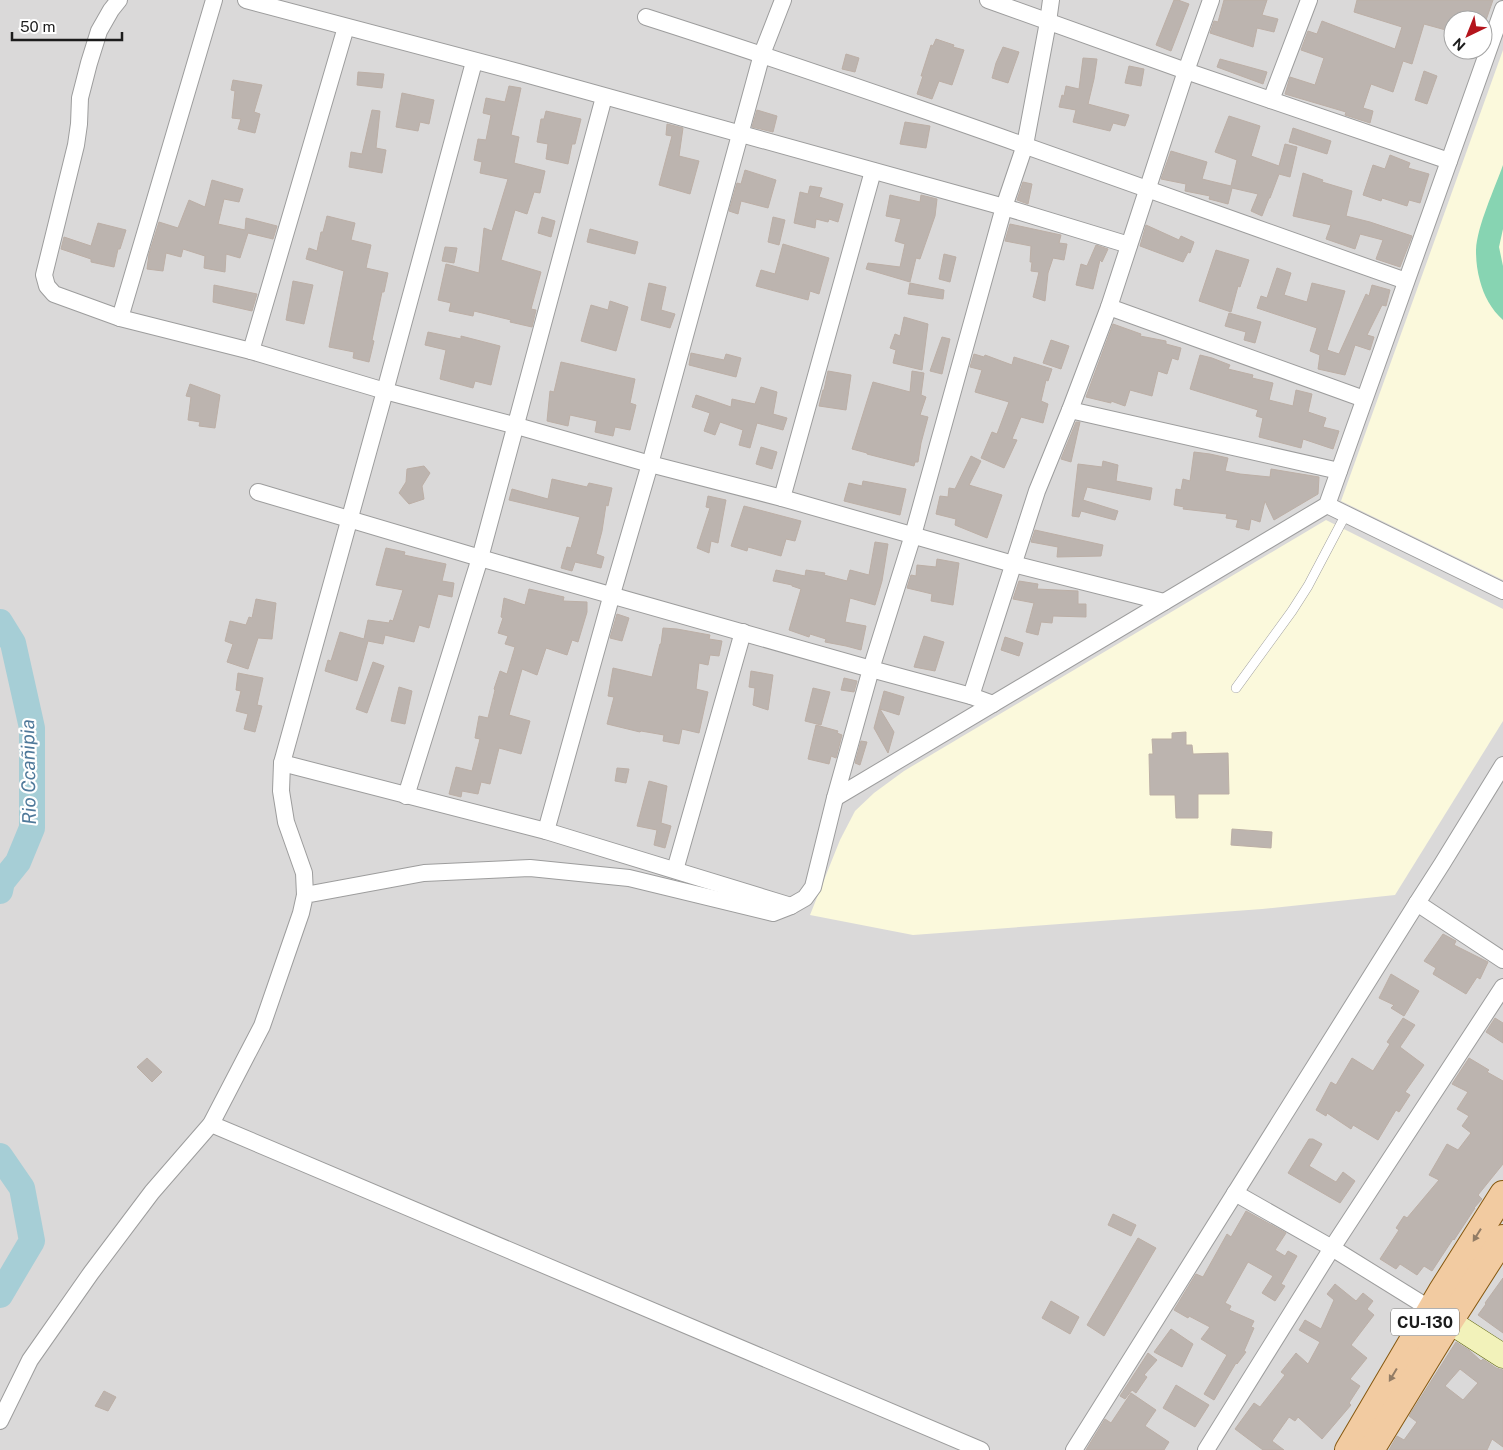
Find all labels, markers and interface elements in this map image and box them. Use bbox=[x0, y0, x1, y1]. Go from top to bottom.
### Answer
scale bar bbox=[12, 10, 122, 42]
north arrow bbox=[1443, 10, 1493, 60]
text: 50 m bbox=[20, 18, 55, 35]
text: N bbox=[1450, 35, 1469, 54]
water label: Rio Ccañipia bbox=[16, 719, 40, 825]
one-way arrow bbox=[1472, 1229, 1482, 1242]
road number: CU-130 bbox=[1391, 1308, 1459, 1335]
one-way arrow bbox=[1389, 1368, 1398, 1381]

